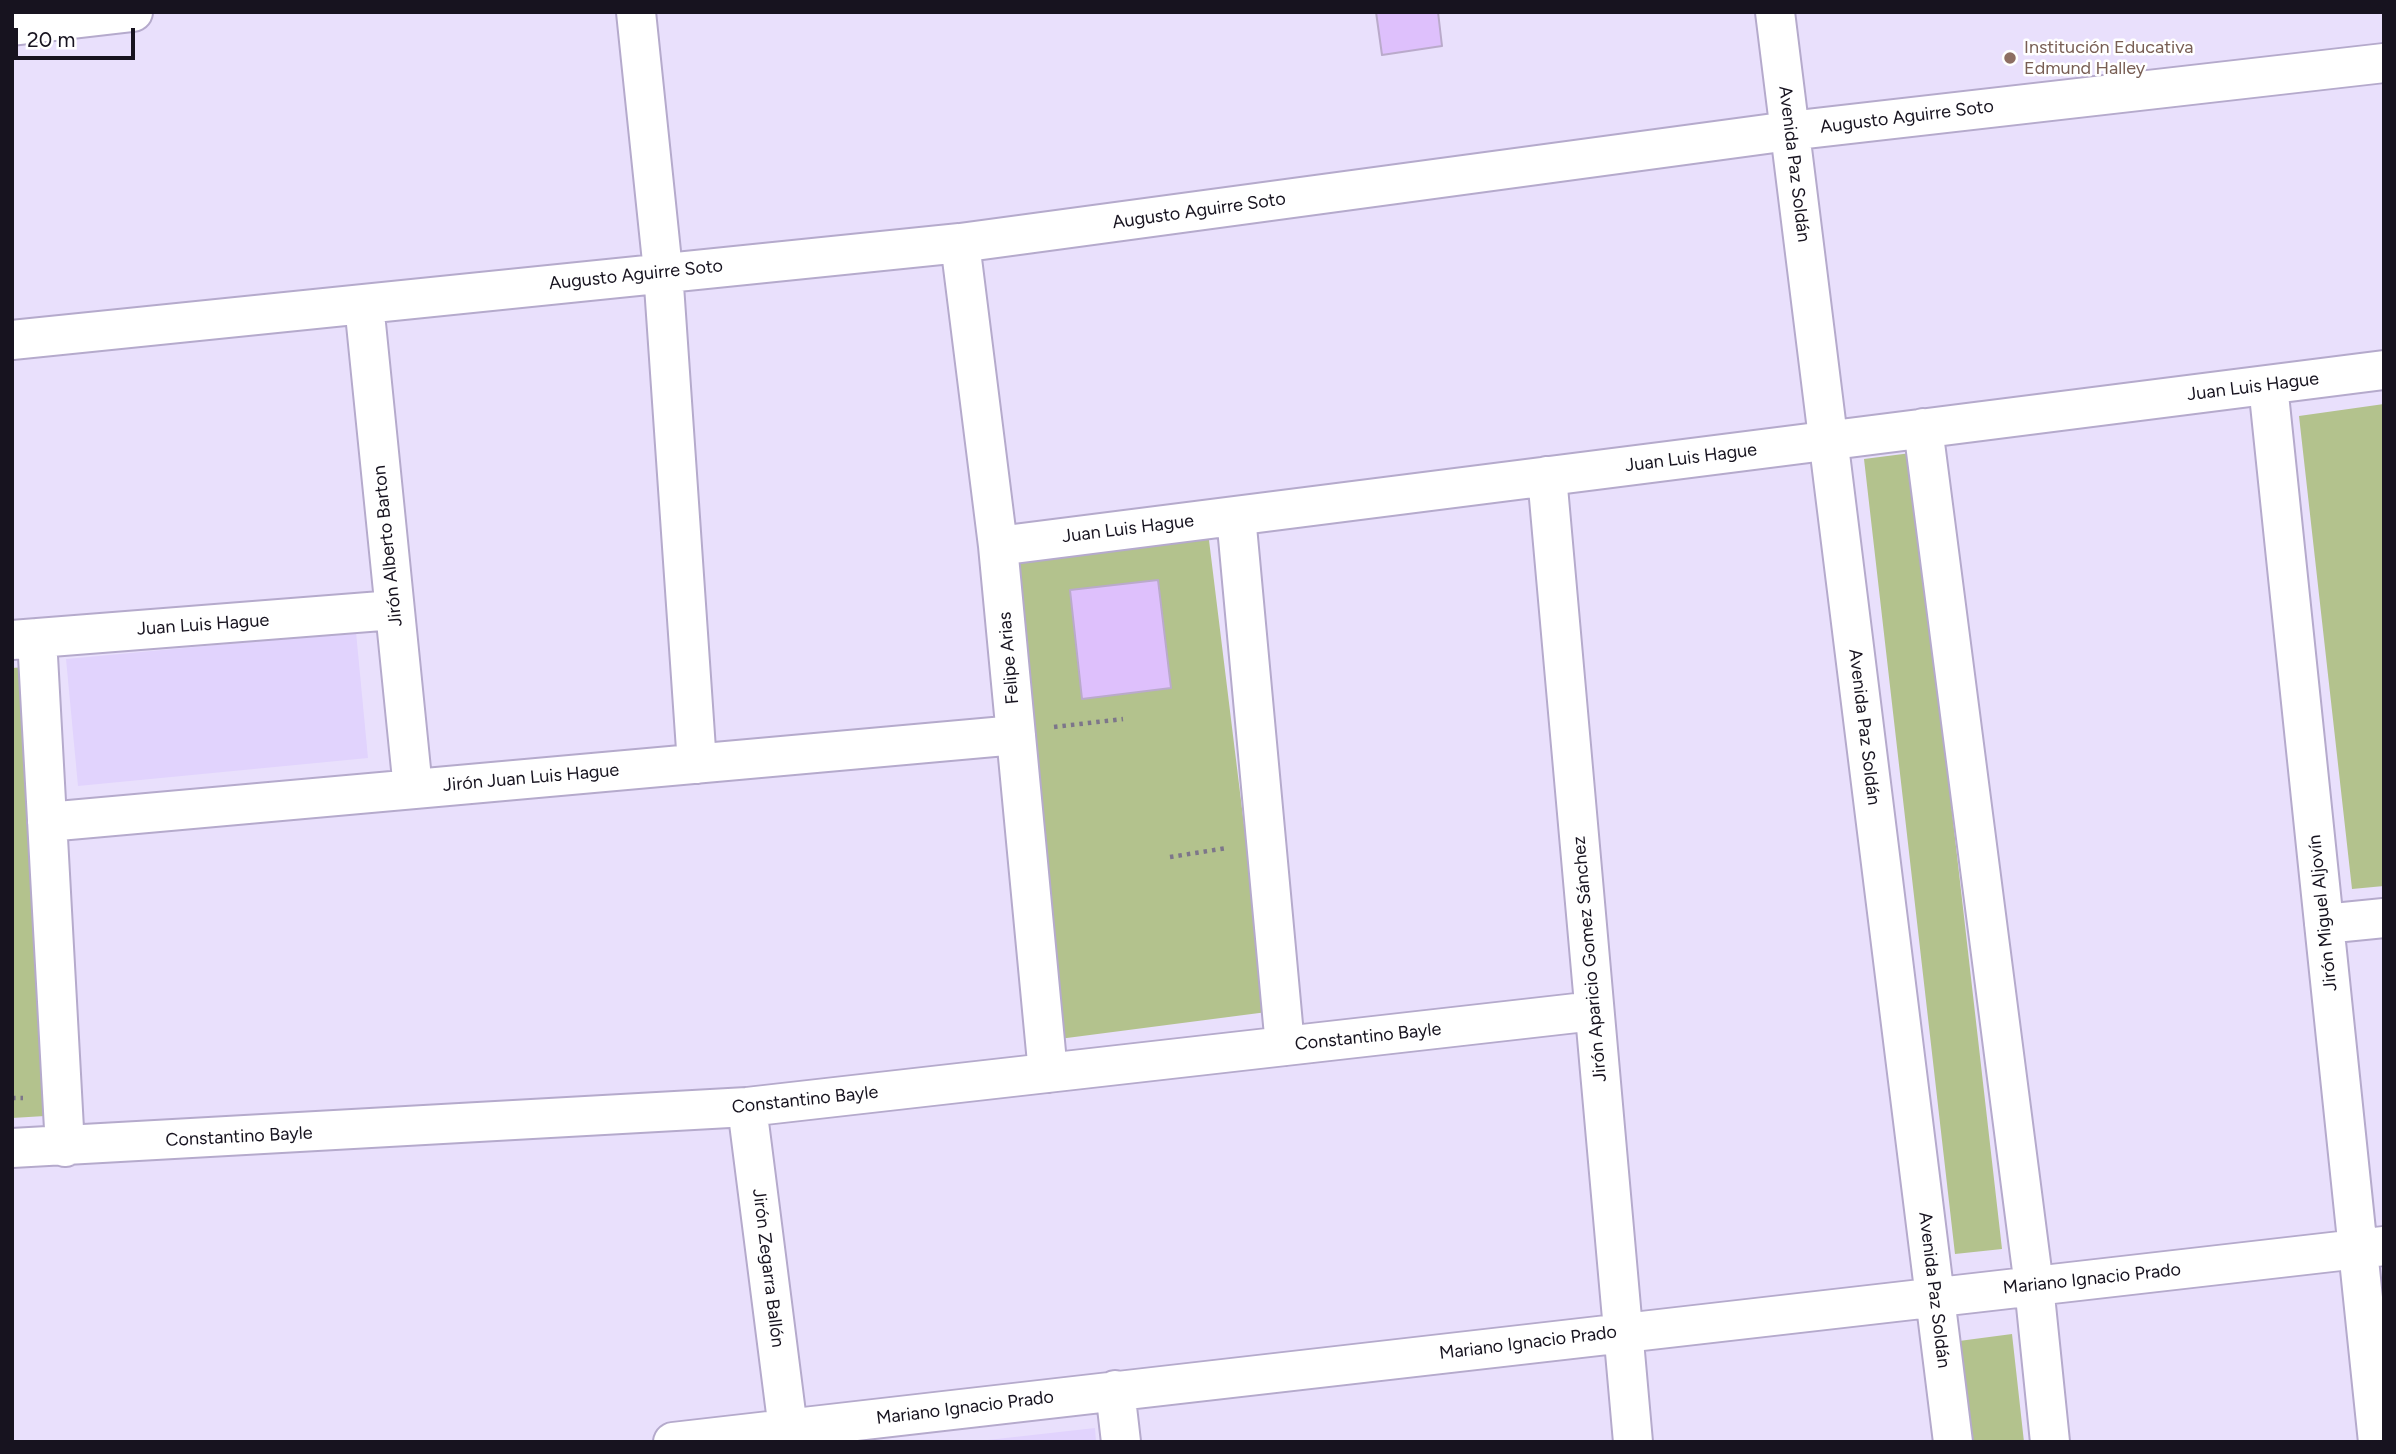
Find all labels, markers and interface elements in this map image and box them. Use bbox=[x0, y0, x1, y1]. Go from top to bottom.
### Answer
scale bar bbox=[18, 14, 138, 58]
text: 20 m bbox=[27, 27, 75, 52]
place label: Institución Educativa Edmund Halley bbox=[2024, 37, 2193, 80]
marker: Institución Educativa Edmund Halley bbox=[2002, 50, 2018, 66]
street label: Avenida Paz Soldán bbox=[1774, 85, 1814, 243]
street label: Augusto Aguirre Soto bbox=[1819, 96, 1995, 138]
street label: Augusto Aguirre Soto bbox=[1111, 188, 1287, 234]
street label: Augusto Aguirre Soto bbox=[548, 255, 724, 295]
street label: Juan Luis Hague bbox=[2186, 368, 2320, 406]
street label: Juan Luis Hague bbox=[1624, 439, 1758, 477]
street label: Jirón Alberto Barton bbox=[369, 464, 407, 628]
street label: Juan Luis Hague bbox=[1061, 510, 1195, 548]
street label: Juan Luis Hague bbox=[136, 610, 270, 640]
street label: Felipe Arias bbox=[994, 611, 1024, 705]
street label: Avenida Paz Soldán bbox=[1844, 648, 1884, 806]
street label: Jirón Juan Luis Hague bbox=[442, 760, 620, 796]
street label: Jirón Miguel Aljovín bbox=[2304, 834, 2342, 992]
street label: Jirón Aparicio Gomez Sánchez bbox=[1568, 835, 1612, 1083]
street label: Constantino Bayle bbox=[1294, 1019, 1442, 1055]
street label: Constantino Bayle bbox=[731, 1082, 879, 1118]
street label: Constantino Bayle bbox=[165, 1122, 313, 1152]
street label: Jirón Zegarra Ballón bbox=[748, 1187, 788, 1349]
street label: Avenida Paz Soldán bbox=[1914, 1211, 1954, 1369]
street label: Mariano Ignacio Prado bbox=[2002, 1259, 2182, 1299]
street label: Mariano Ignacio Prado bbox=[1438, 1321, 1618, 1365]
street label: Mariano Ignacio Prado bbox=[875, 1386, 1055, 1430]

